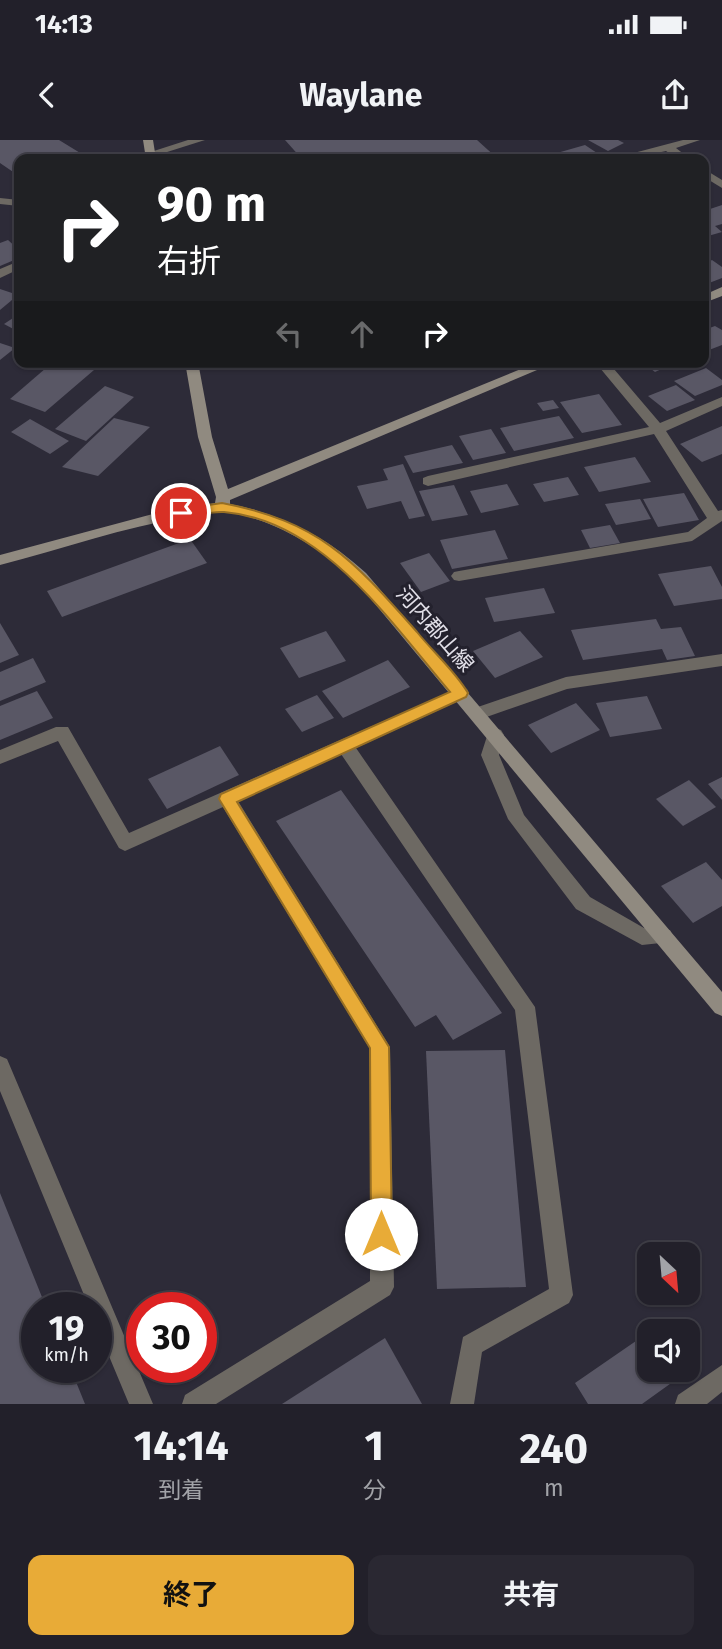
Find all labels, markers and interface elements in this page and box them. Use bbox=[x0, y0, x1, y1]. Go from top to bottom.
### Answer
text: 14:13 bbox=[35, 9, 93, 40]
icon: back bbox=[28, 76, 66, 114]
text: Waylane bbox=[300, 76, 422, 114]
icon: share bbox=[656, 76, 694, 114]
text: 90 m bbox=[157, 175, 266, 234]
icon: right bbox=[42, 182, 133, 273]
text: 右折 bbox=[157, 242, 221, 280]
icon: left bbox=[270, 315, 308, 353]
icon: ahead bbox=[343, 315, 381, 353]
icon: right bbox=[416, 315, 454, 353]
pin bbox=[151, 483, 211, 543]
icon: arrive bbox=[162, 494, 200, 532]
street label: 河内郡山線 bbox=[391, 581, 479, 677]
position arrow bbox=[344, 1197, 418, 1271]
north arrow bbox=[637, 1242, 700, 1306]
map controls bbox=[637, 1242, 700, 1382]
speed limit sign: 30 bbox=[126, 1292, 217, 1383]
text: 19 bbox=[49, 1307, 84, 1349]
button: sound bbox=[637, 1319, 700, 1382]
text: km/h bbox=[44, 1344, 89, 1366]
text: 14:14 bbox=[134, 1421, 229, 1471]
text: 1 bbox=[364, 1421, 384, 1471]
text: 240 bbox=[519, 1424, 588, 1474]
text: m bbox=[544, 1474, 564, 1502]
text: 到着 bbox=[158, 1476, 204, 1504]
text: 分 bbox=[363, 1476, 386, 1504]
button: 終了 bbox=[28, 1555, 354, 1635]
button: 共有 bbox=[368, 1555, 694, 1635]

